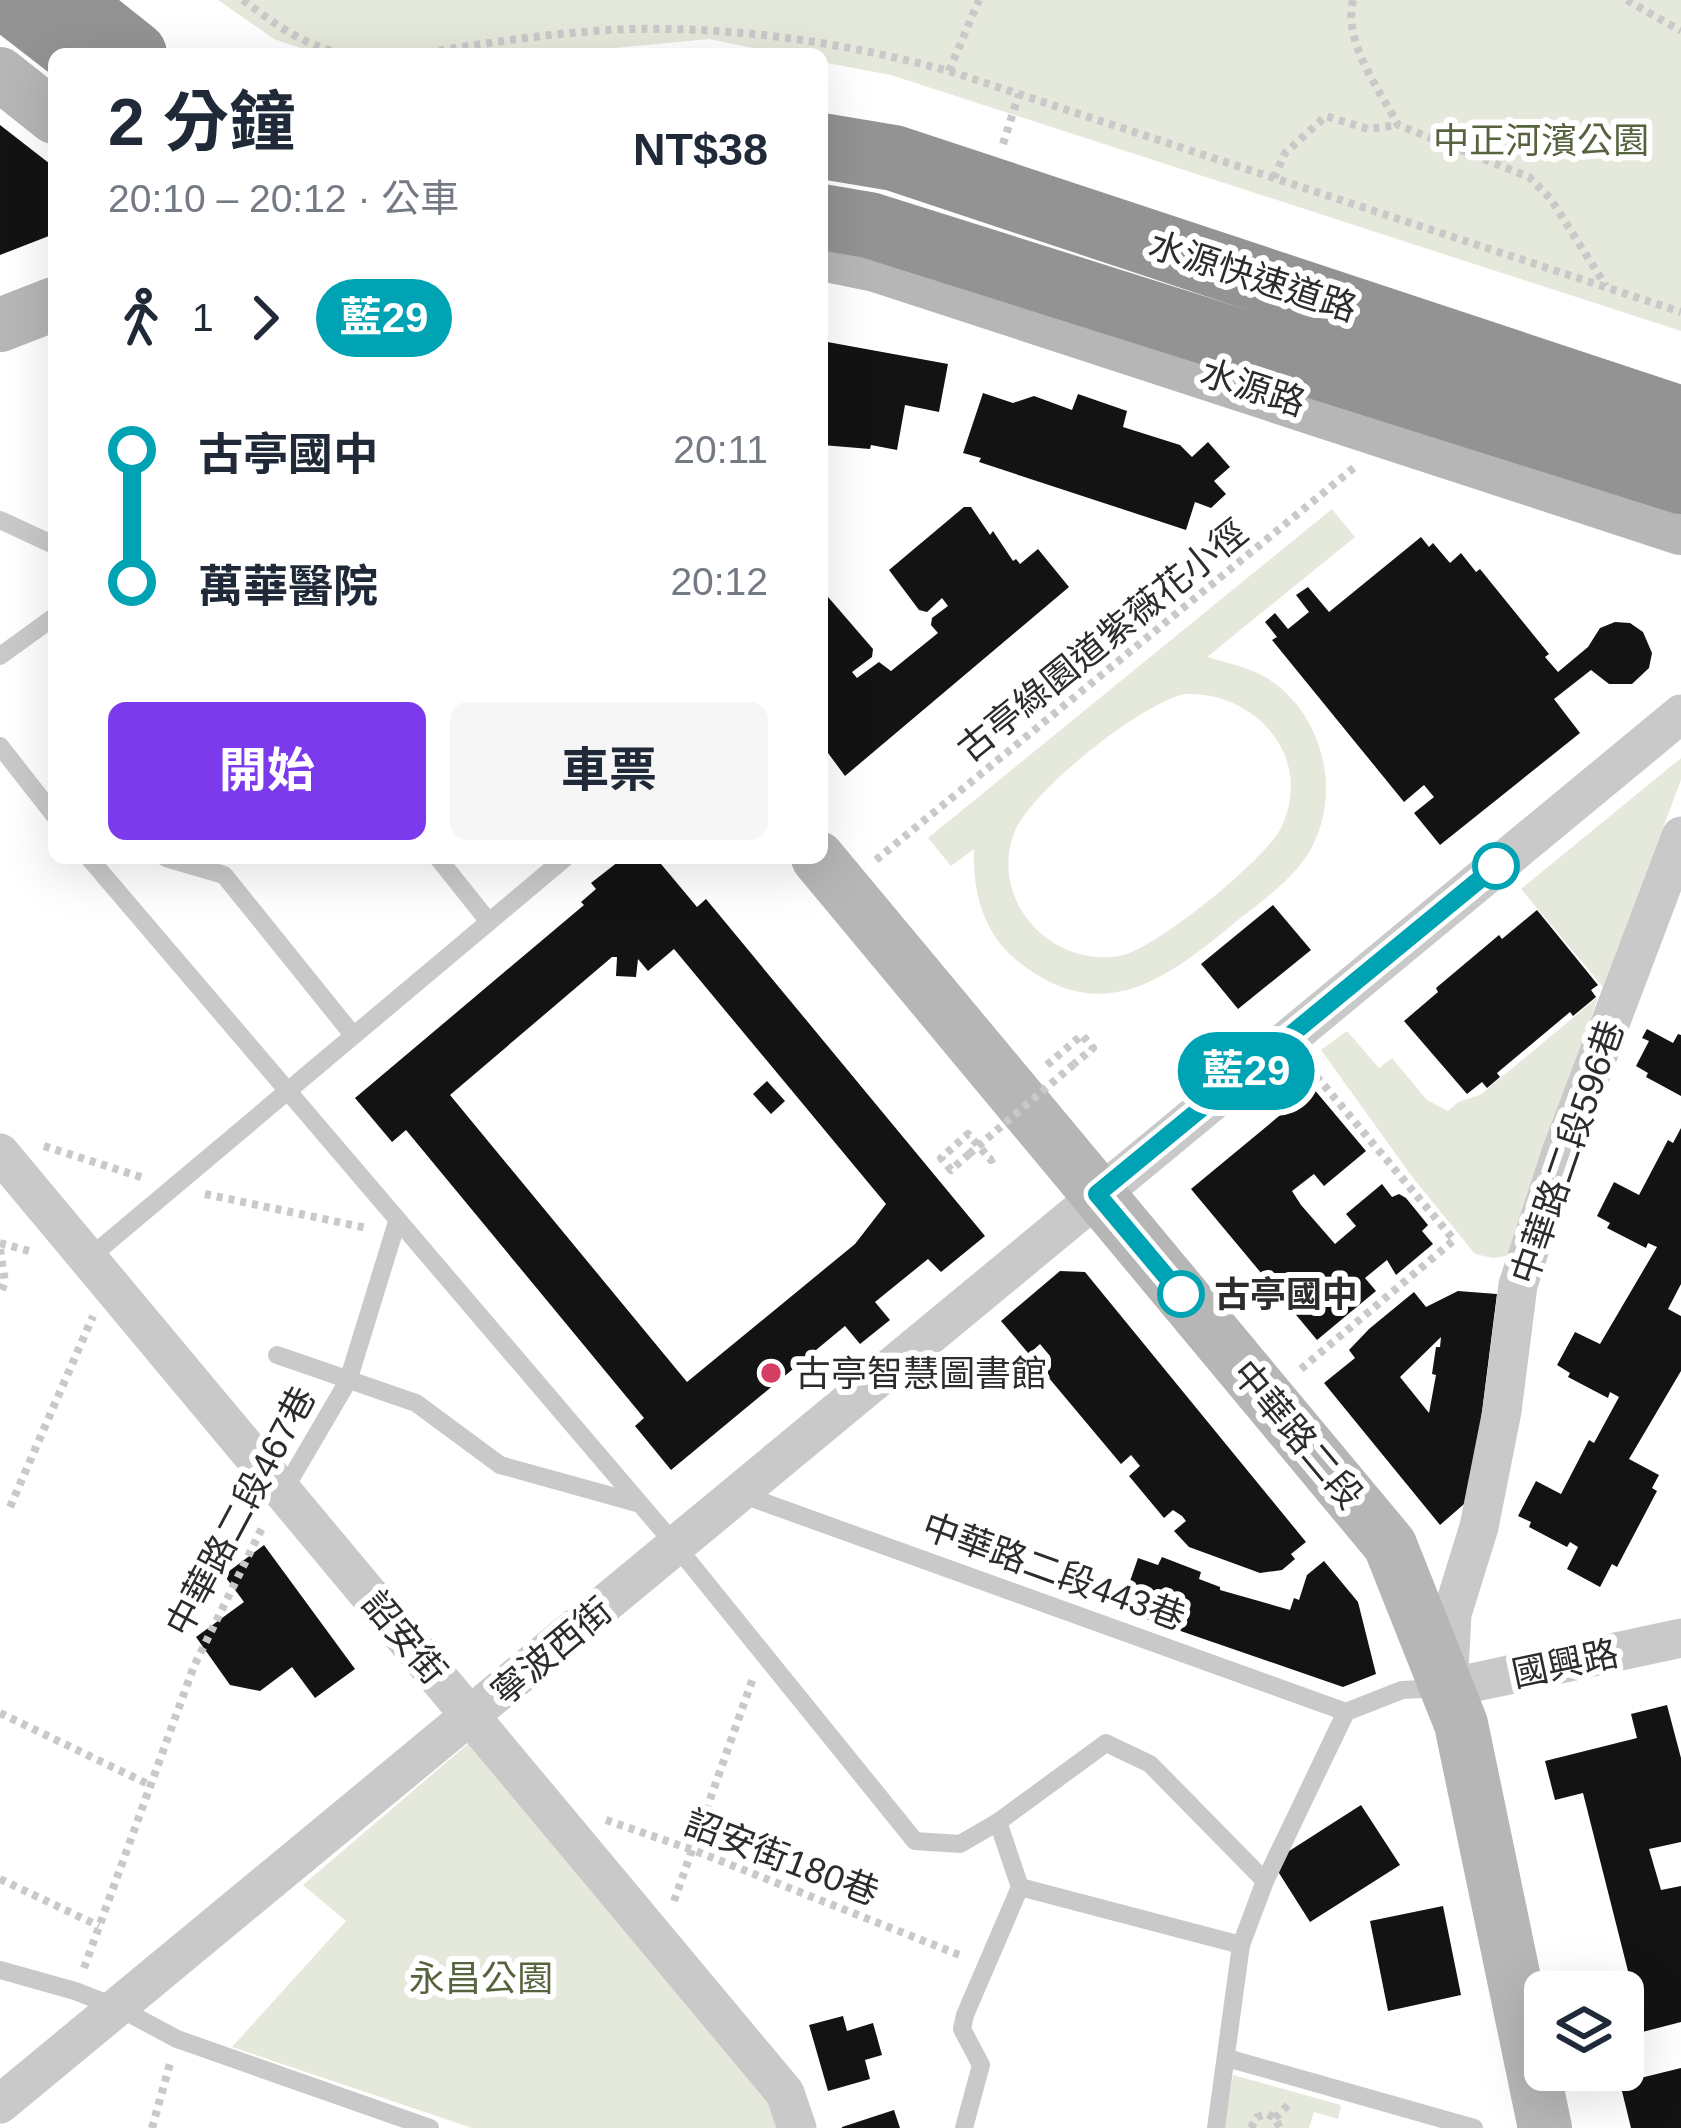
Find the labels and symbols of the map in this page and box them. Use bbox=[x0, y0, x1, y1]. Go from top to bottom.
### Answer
park label: 中正河濱公園 bbox=[1433, 120, 1649, 161]
street label: 水源快速道路 bbox=[1144, 224, 1362, 329]
street label: 水源路 bbox=[1195, 351, 1311, 424]
street label: 古亭綠園道紫薇花小徑 bbox=[950, 511, 1255, 770]
unlabelled marker bbox=[1474, 844, 1518, 888]
street label: 中華路二段596巷 bbox=[1503, 1015, 1632, 1289]
line badge: 藍29 bbox=[1177, 1032, 1315, 1110]
marker: 古亭國中 bbox=[1159, 1272, 1203, 1316]
place label: 古亭國中 bbox=[1214, 1274, 1358, 1315]
street label: 中華路二段 bbox=[1224, 1352, 1371, 1516]
place label: 古亭智慧圖書館 bbox=[795, 1353, 1047, 1394]
marker: 古亭智慧圖書館 bbox=[758, 1360, 784, 1386]
street label: 中華路二段467巷 bbox=[158, 1380, 323, 1643]
street label: 中華路二段443巷 bbox=[917, 1505, 1191, 1638]
street label: 詔安街 bbox=[354, 1583, 455, 1692]
street label: 寧波西街 bbox=[483, 1589, 620, 1713]
street label: 國興路 bbox=[1508, 1632, 1622, 1695]
street label: 詔安街180巷 bbox=[679, 1802, 884, 1913]
park label: 永昌公園 bbox=[409, 1958, 553, 1999]

